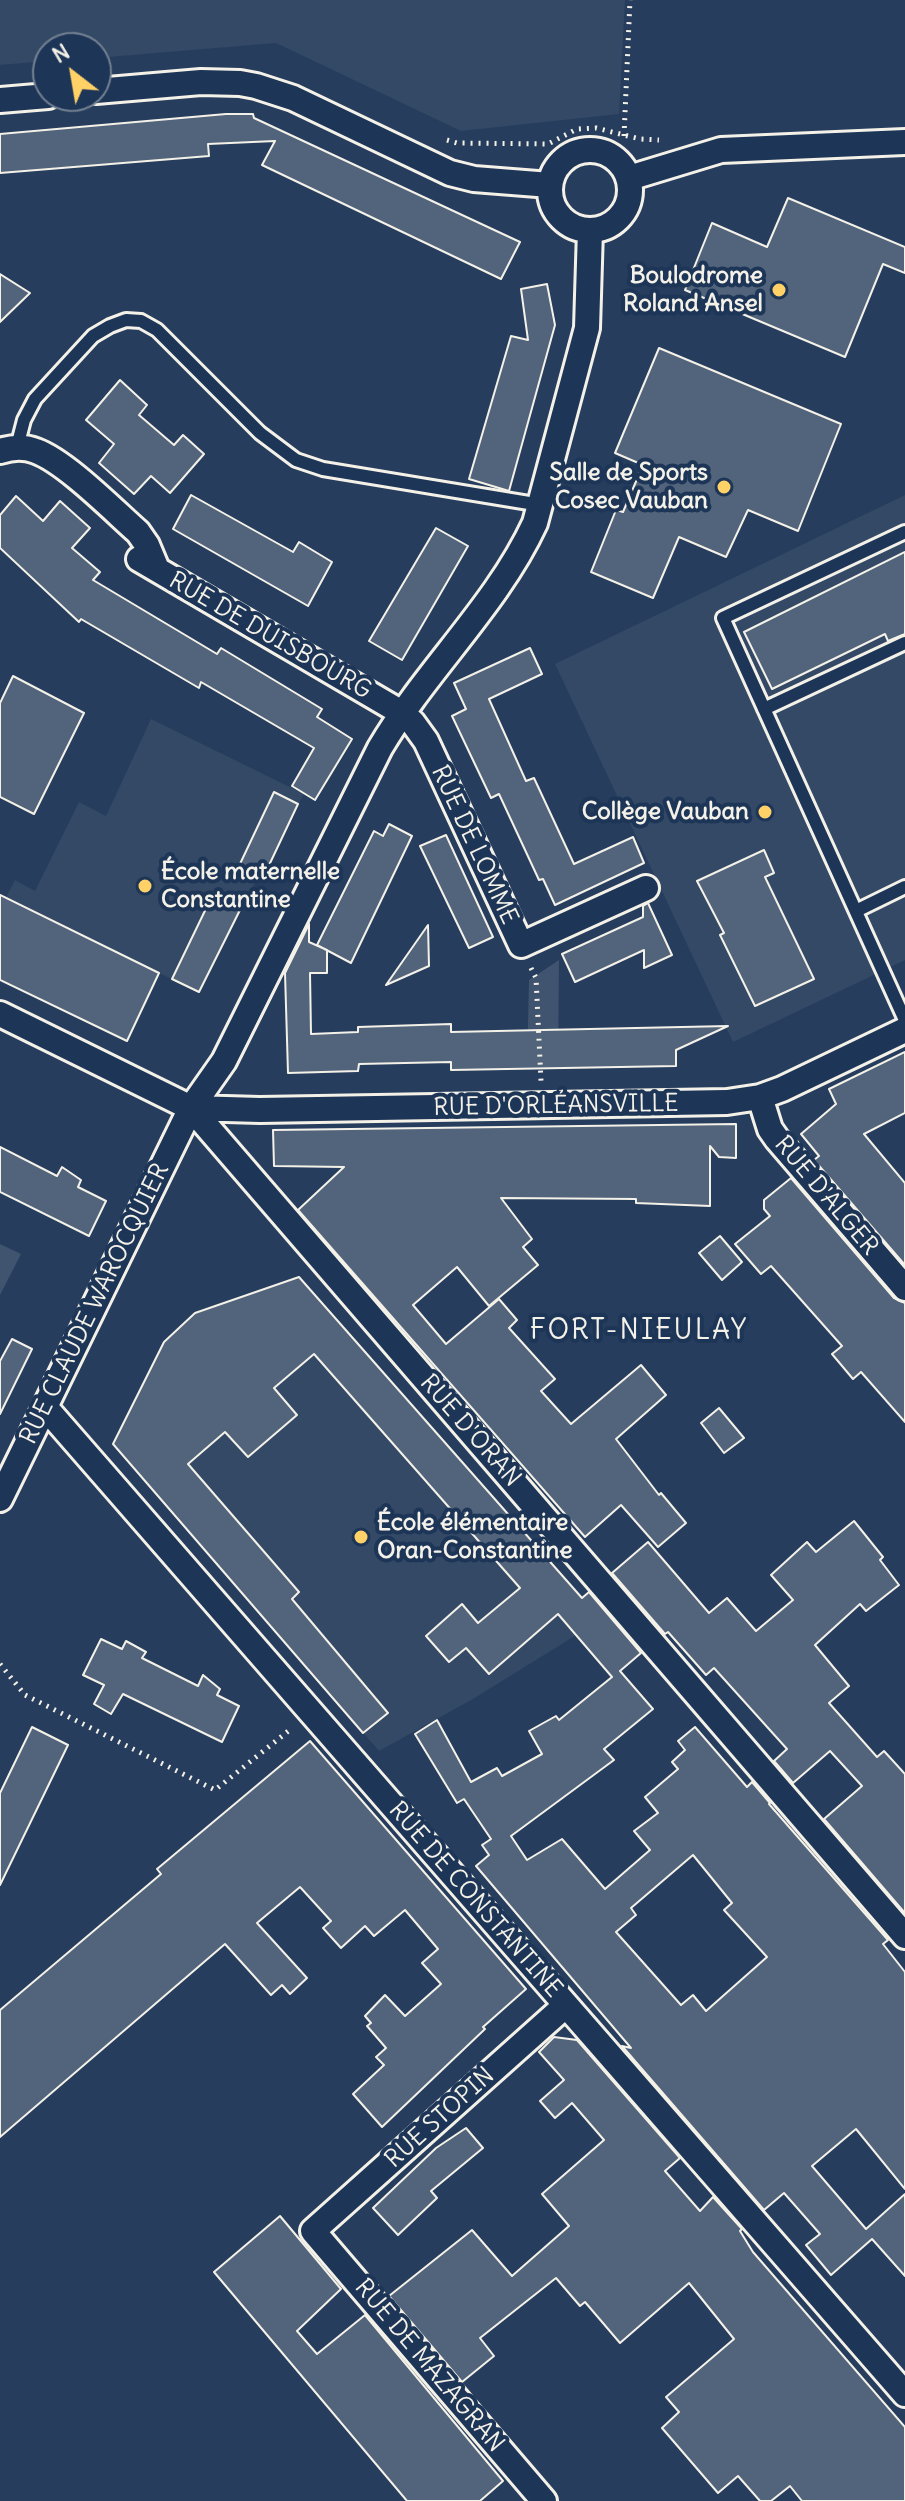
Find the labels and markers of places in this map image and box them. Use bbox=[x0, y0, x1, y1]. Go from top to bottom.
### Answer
place label: Boulodrome Roland Ansel bbox=[623, 262, 763, 318]
marker: Boulodrome Roland Ansel bbox=[770, 281, 788, 299]
place label: Salle de Sports Cosec Vauban bbox=[550, 459, 708, 515]
marker: Salle de Sports Cosec Vauban bbox=[715, 478, 733, 496]
place label: Collège Vauban bbox=[582, 798, 749, 826]
marker: Collège Vauban bbox=[756, 803, 774, 821]
place label: École maternelle Constantine bbox=[161, 858, 340, 914]
marker: École maternelle Constantine bbox=[136, 877, 154, 895]
place label: École élémentaire Oran-Constantine bbox=[377, 1509, 572, 1565]
marker: École élémentaire Oran-Constantine bbox=[352, 1528, 370, 1546]

